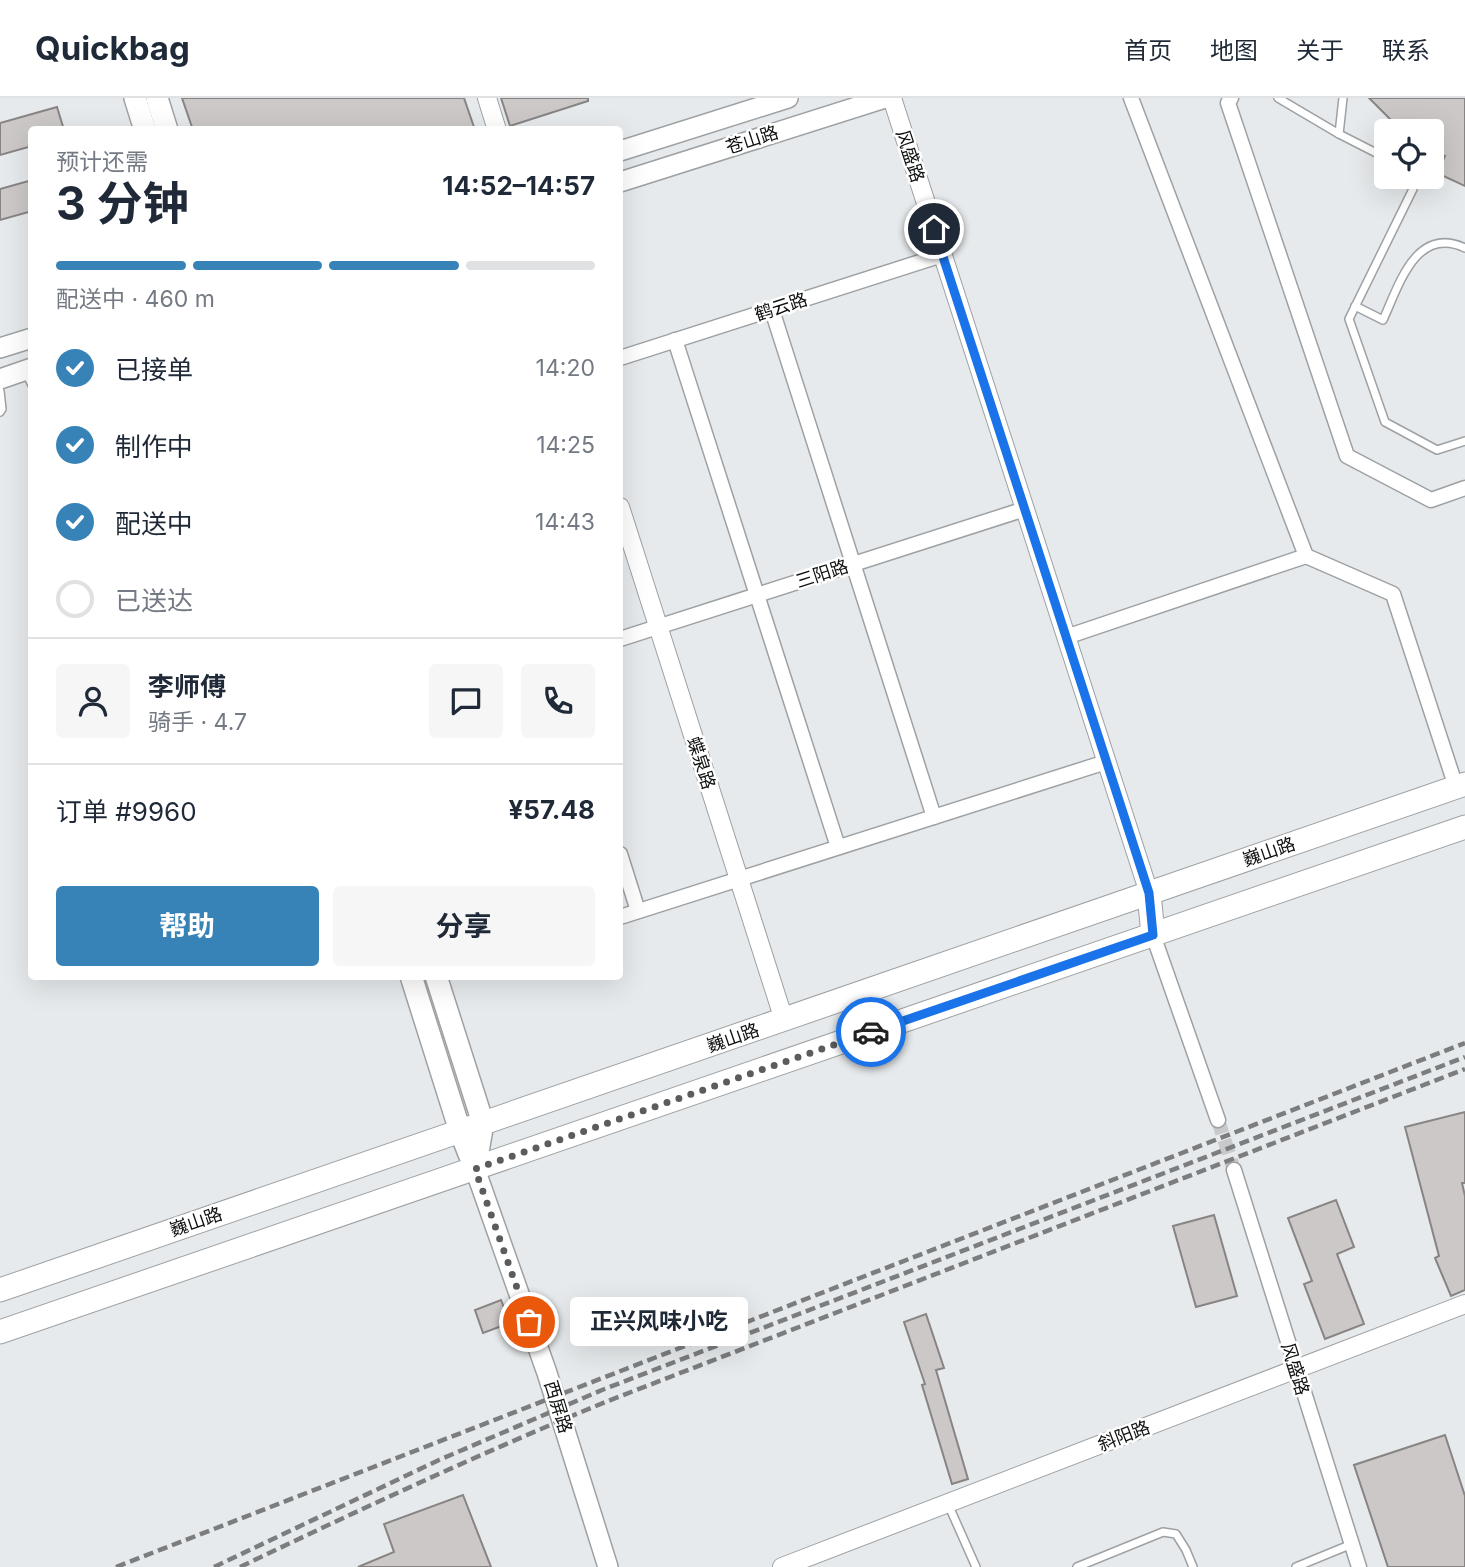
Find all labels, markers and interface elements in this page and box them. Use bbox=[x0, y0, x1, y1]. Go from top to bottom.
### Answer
text: Quickbag bbox=[35, 28, 190, 68]
text: 首页 bbox=[1124, 36, 1172, 65]
text: 地图 bbox=[1210, 36, 1258, 65]
text: 关于 bbox=[1296, 36, 1344, 65]
text: 联系 bbox=[1382, 36, 1430, 65]
map controls bbox=[1374, 119, 1444, 189]
button: locate bbox=[1374, 119, 1444, 189]
street label: 苍山路 bbox=[723, 121, 781, 158]
street label: 风盛路 bbox=[892, 127, 929, 185]
text: 预计还需 bbox=[56, 148, 148, 176]
text: 14:52–14:57 bbox=[442, 170, 595, 201]
text: 3 分钟 bbox=[56, 175, 189, 231]
pin bbox=[904, 199, 964, 259]
icon: home bbox=[915, 210, 953, 248]
text: 配送中 · 460 m bbox=[56, 285, 215, 313]
street label: 鹤云路 bbox=[752, 288, 810, 325]
icon: check bbox=[56, 349, 94, 387]
text: 已接单 bbox=[115, 354, 193, 385]
text: 14:20 bbox=[536, 354, 595, 382]
icon: check bbox=[56, 426, 94, 464]
text: 制作中 bbox=[115, 431, 193, 462]
text: 14:25 bbox=[536, 431, 595, 459]
icon: check bbox=[56, 503, 94, 541]
text: 配送中 bbox=[115, 508, 193, 539]
text: 14:43 bbox=[535, 508, 595, 536]
street label: 三阳路 bbox=[793, 555, 851, 592]
text: 已送达 bbox=[115, 585, 193, 616]
button: person bbox=[56, 664, 130, 738]
button: chat bbox=[429, 664, 503, 738]
button: phone bbox=[521, 664, 595, 738]
text: 李师傅 bbox=[148, 671, 226, 702]
text: 骑手 · 4.7 bbox=[148, 708, 247, 736]
street label: 蝶泉路 bbox=[683, 734, 720, 792]
text: ¥57.48 bbox=[508, 794, 595, 825]
text: 订单 #9960 bbox=[56, 796, 197, 827]
street label: 巍山路 bbox=[1240, 833, 1298, 870]
button: 帮助 bbox=[56, 886, 319, 966]
button: 分享 bbox=[333, 886, 595, 966]
courier bbox=[836, 997, 906, 1067]
icon: car bbox=[852, 1013, 890, 1051]
street label: 巍山路 bbox=[704, 1019, 762, 1056]
street label: 巍山路 bbox=[167, 1203, 225, 1240]
pin bbox=[499, 1292, 559, 1352]
callout: 正兴风味小吃 bbox=[571, 1298, 750, 1346]
icon: bag bbox=[510, 1303, 548, 1341]
text: 正兴风味小吃 bbox=[590, 1307, 728, 1335]
street label: 风盛路 bbox=[1278, 1340, 1313, 1398]
street label: 西屏路 bbox=[541, 1378, 576, 1436]
street label: 斜阳路 bbox=[1095, 1416, 1153, 1455]

